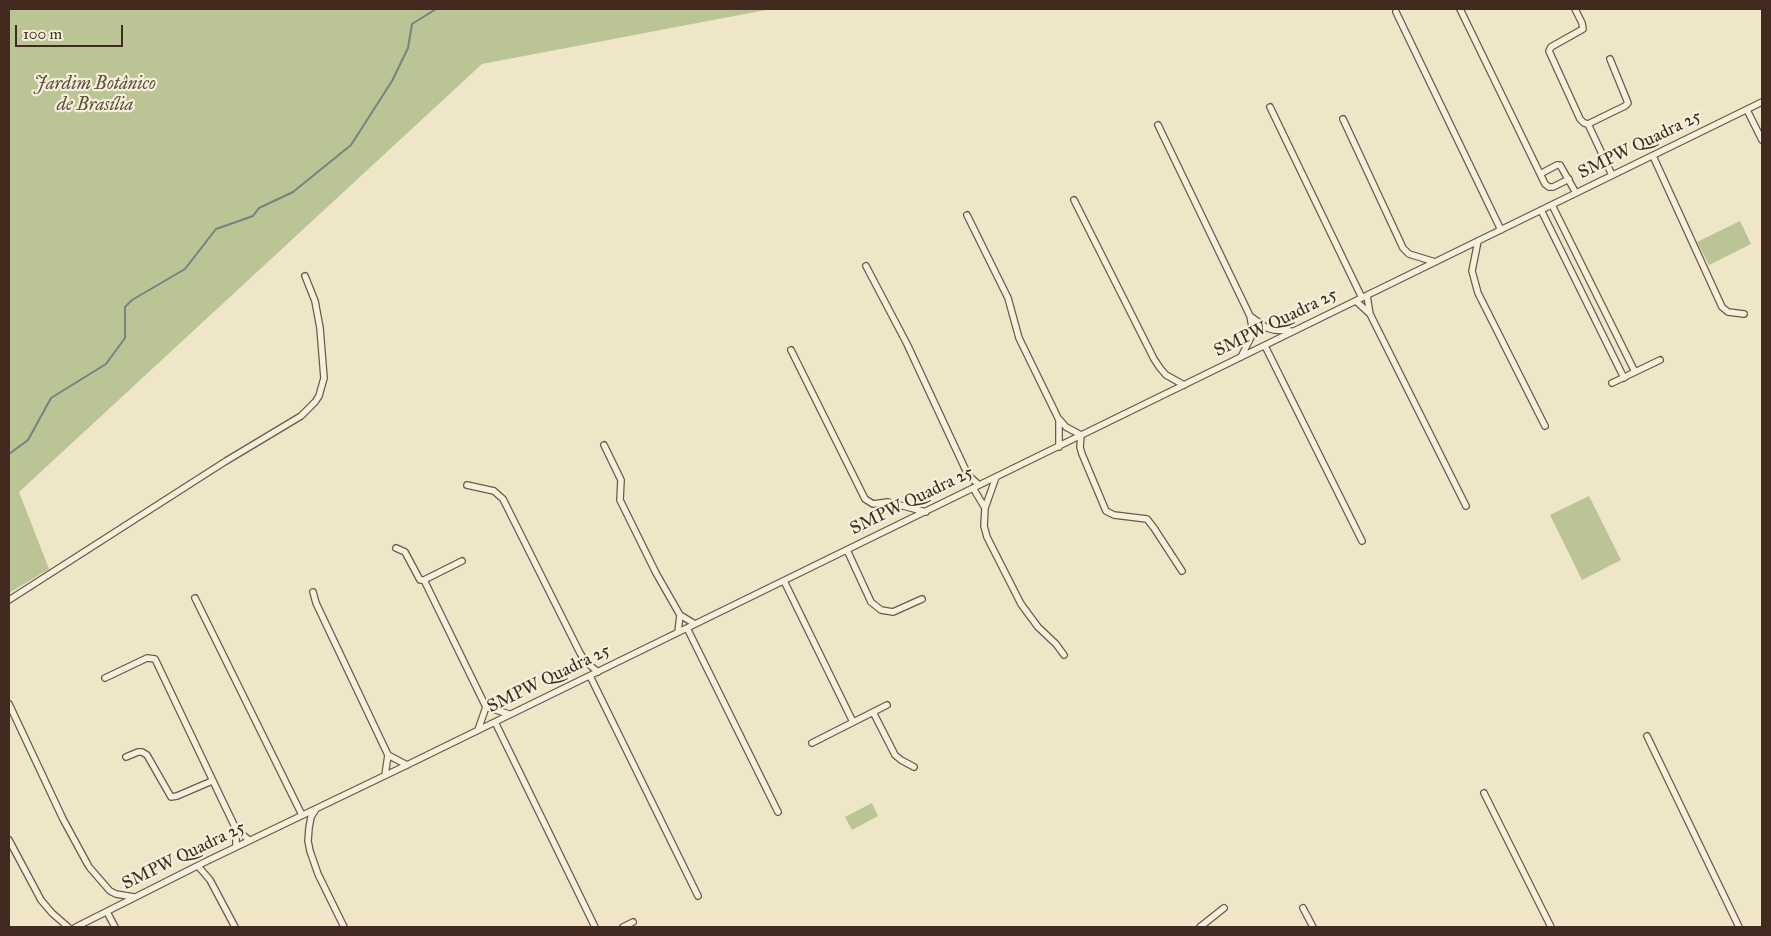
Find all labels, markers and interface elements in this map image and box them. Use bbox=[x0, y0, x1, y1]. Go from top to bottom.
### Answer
scale bar bbox=[18, 15, 125, 47]
text: 100 m bbox=[23, 25, 62, 43]
park label: Jardim Botânico de Brasília bbox=[34, 74, 156, 116]
street label: SMPW Quadra 25 bbox=[1575, 106, 1705, 184]
street label: SMPW Quadra 25 bbox=[1211, 284, 1341, 362]
street label: SMPW Quadra 25 bbox=[847, 462, 977, 540]
street label: SMPW Quadra 25 bbox=[484, 640, 614, 718]
street label: SMPW Quadra 25 bbox=[119, 817, 249, 895]

